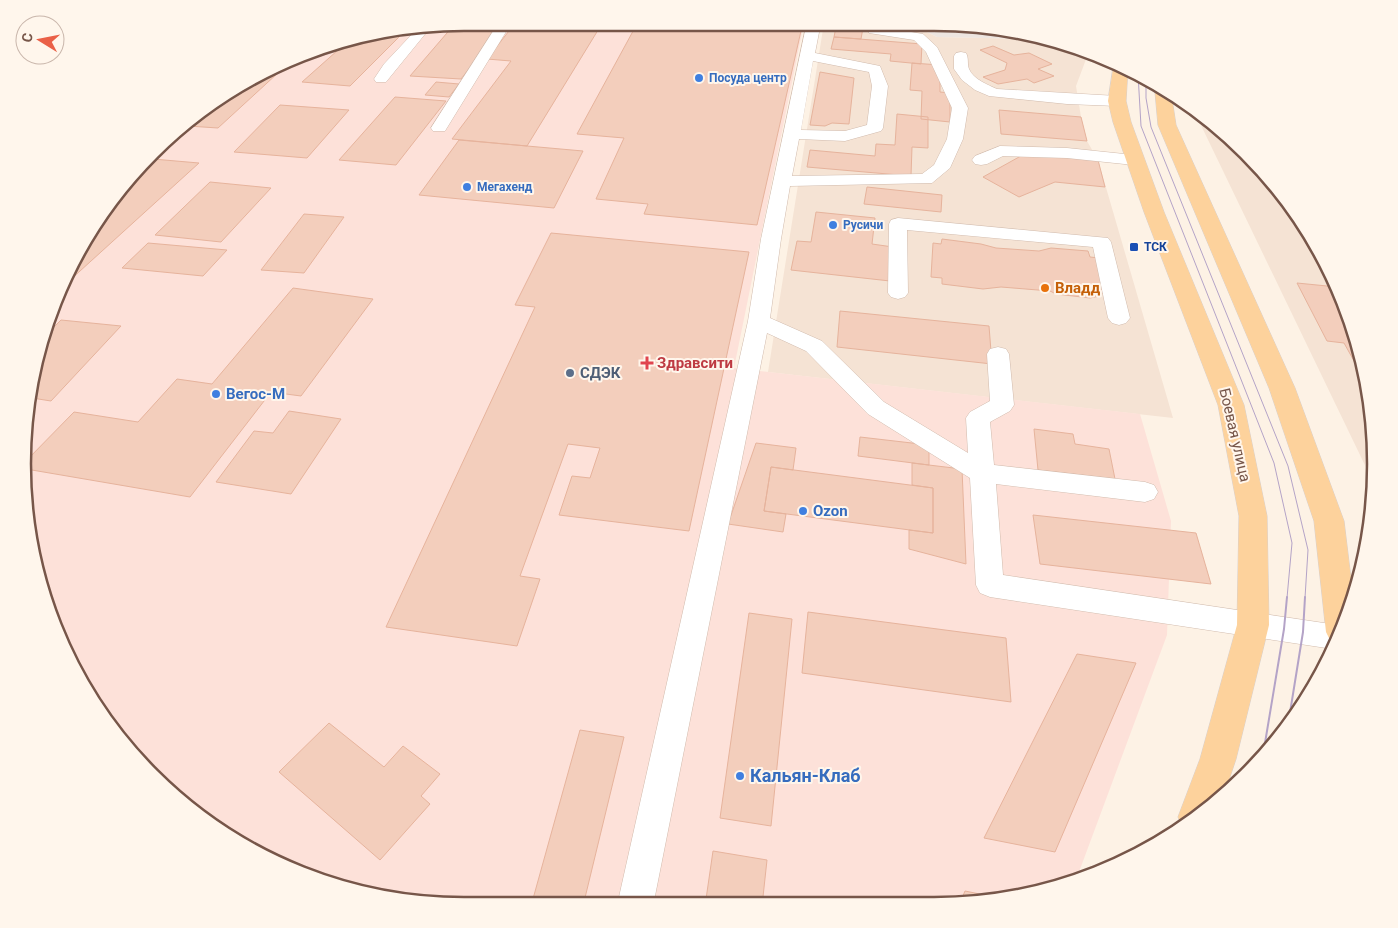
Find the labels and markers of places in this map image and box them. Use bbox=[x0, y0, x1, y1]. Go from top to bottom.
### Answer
place label: Посуда центр bbox=[709, 71, 787, 85]
marker: Посуда центр bbox=[693, 72, 705, 84]
place label: Мегахенд bbox=[477, 180, 533, 194]
marker: Мегахенд bbox=[461, 181, 473, 193]
place label: Русичи bbox=[843, 218, 883, 232]
marker: Русичи bbox=[827, 219, 839, 231]
place label: ТСК bbox=[1144, 240, 1167, 254]
marker: ТСК bbox=[1128, 241, 1140, 253]
place label: Владд bbox=[1055, 279, 1101, 297]
marker: Владд bbox=[1039, 282, 1051, 294]
place label: Здравсити bbox=[657, 354, 733, 372]
marker: Здравсити bbox=[641, 357, 653, 369]
place label: СДЭК bbox=[580, 364, 621, 382]
marker: СДЭК bbox=[564, 367, 576, 379]
place label: Вегос-М bbox=[226, 385, 285, 403]
marker: Вегос-М bbox=[210, 388, 222, 400]
place label: Ozon bbox=[813, 502, 848, 520]
marker: Ozon bbox=[797, 505, 809, 517]
place label: Кальян-Клаб bbox=[750, 765, 861, 786]
marker: Кальян-Клаб bbox=[734, 770, 746, 782]

